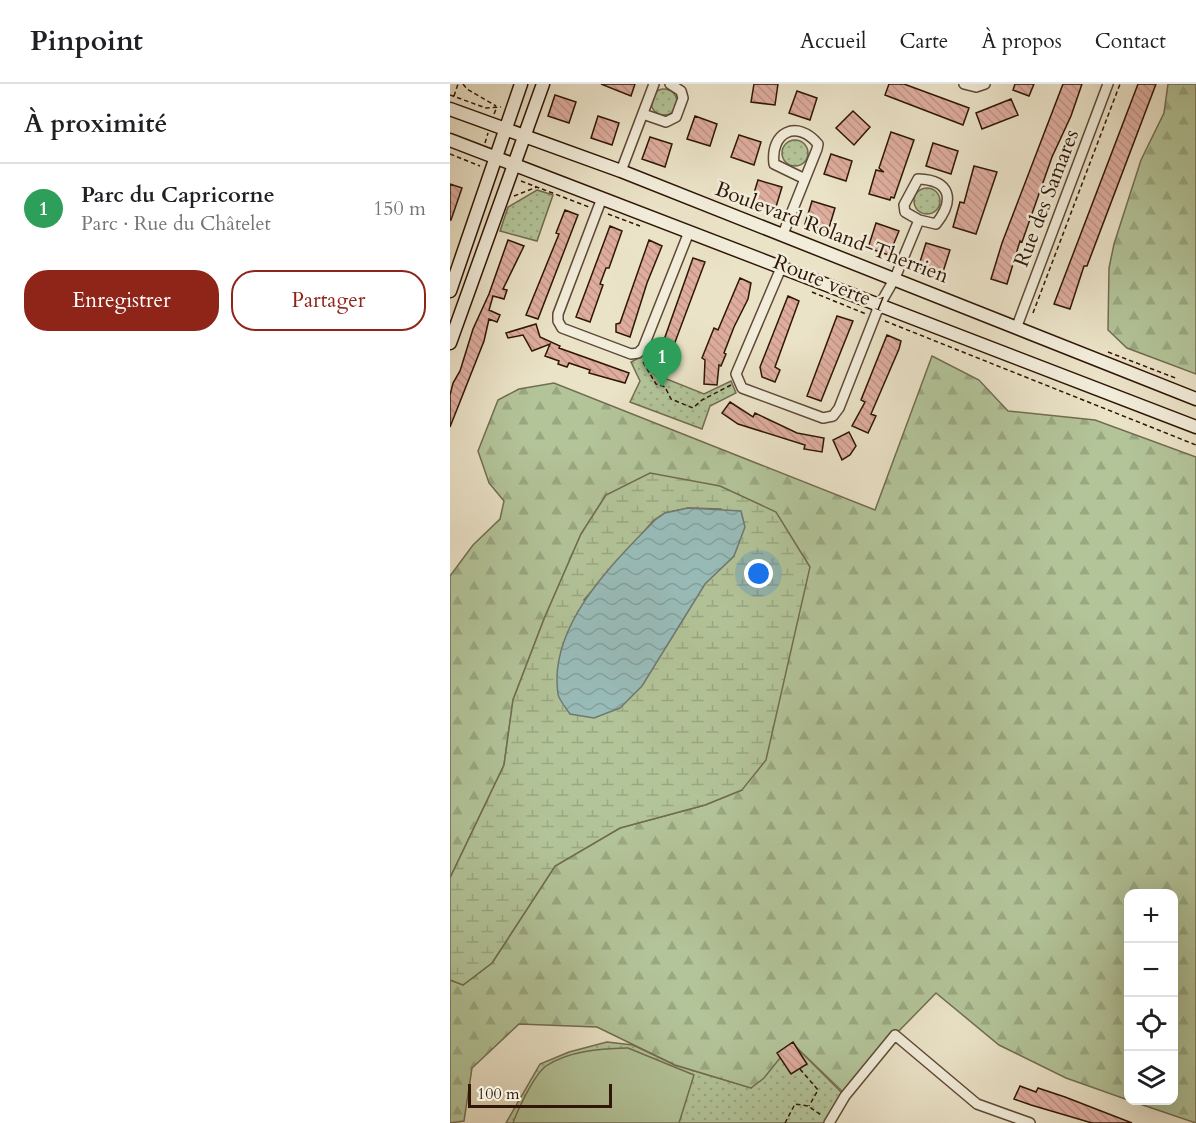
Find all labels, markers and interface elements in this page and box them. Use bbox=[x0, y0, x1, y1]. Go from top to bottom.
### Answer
text: Pinpoint bbox=[30, 22, 143, 60]
text: Accueil bbox=[800, 27, 866, 56]
text: Carte bbox=[899, 27, 948, 56]
text: À propos bbox=[981, 27, 1062, 56]
text: Contact bbox=[1095, 27, 1166, 56]
text: À proximité bbox=[24, 106, 167, 141]
street label: Rue des Samares bbox=[1007, 125, 1086, 271]
street label: Boulevard Roland-Therrien bbox=[711, 174, 953, 290]
text: Parc du Capricorne bbox=[81, 180, 275, 210]
text: 1 bbox=[38, 195, 49, 222]
text: 150 m bbox=[373, 195, 426, 222]
text: Parc · Rue du Châtelet bbox=[81, 210, 271, 237]
street label: Route verte 1 bbox=[769, 248, 891, 319]
button: Enregistrer bbox=[24, 270, 219, 331]
button: Partager bbox=[231, 270, 426, 331]
pin: 1 bbox=[642, 338, 682, 387]
your location bbox=[744, 559, 773, 588]
map controls bbox=[1124, 889, 1178, 1105]
button: + bbox=[1124, 889, 1178, 943]
button: − bbox=[1124, 943, 1178, 997]
button: locate bbox=[1124, 997, 1178, 1051]
button: layers bbox=[1124, 1051, 1178, 1105]
scale bar bbox=[468, 1081, 612, 1108]
text: 100 m bbox=[477, 1083, 519, 1105]

